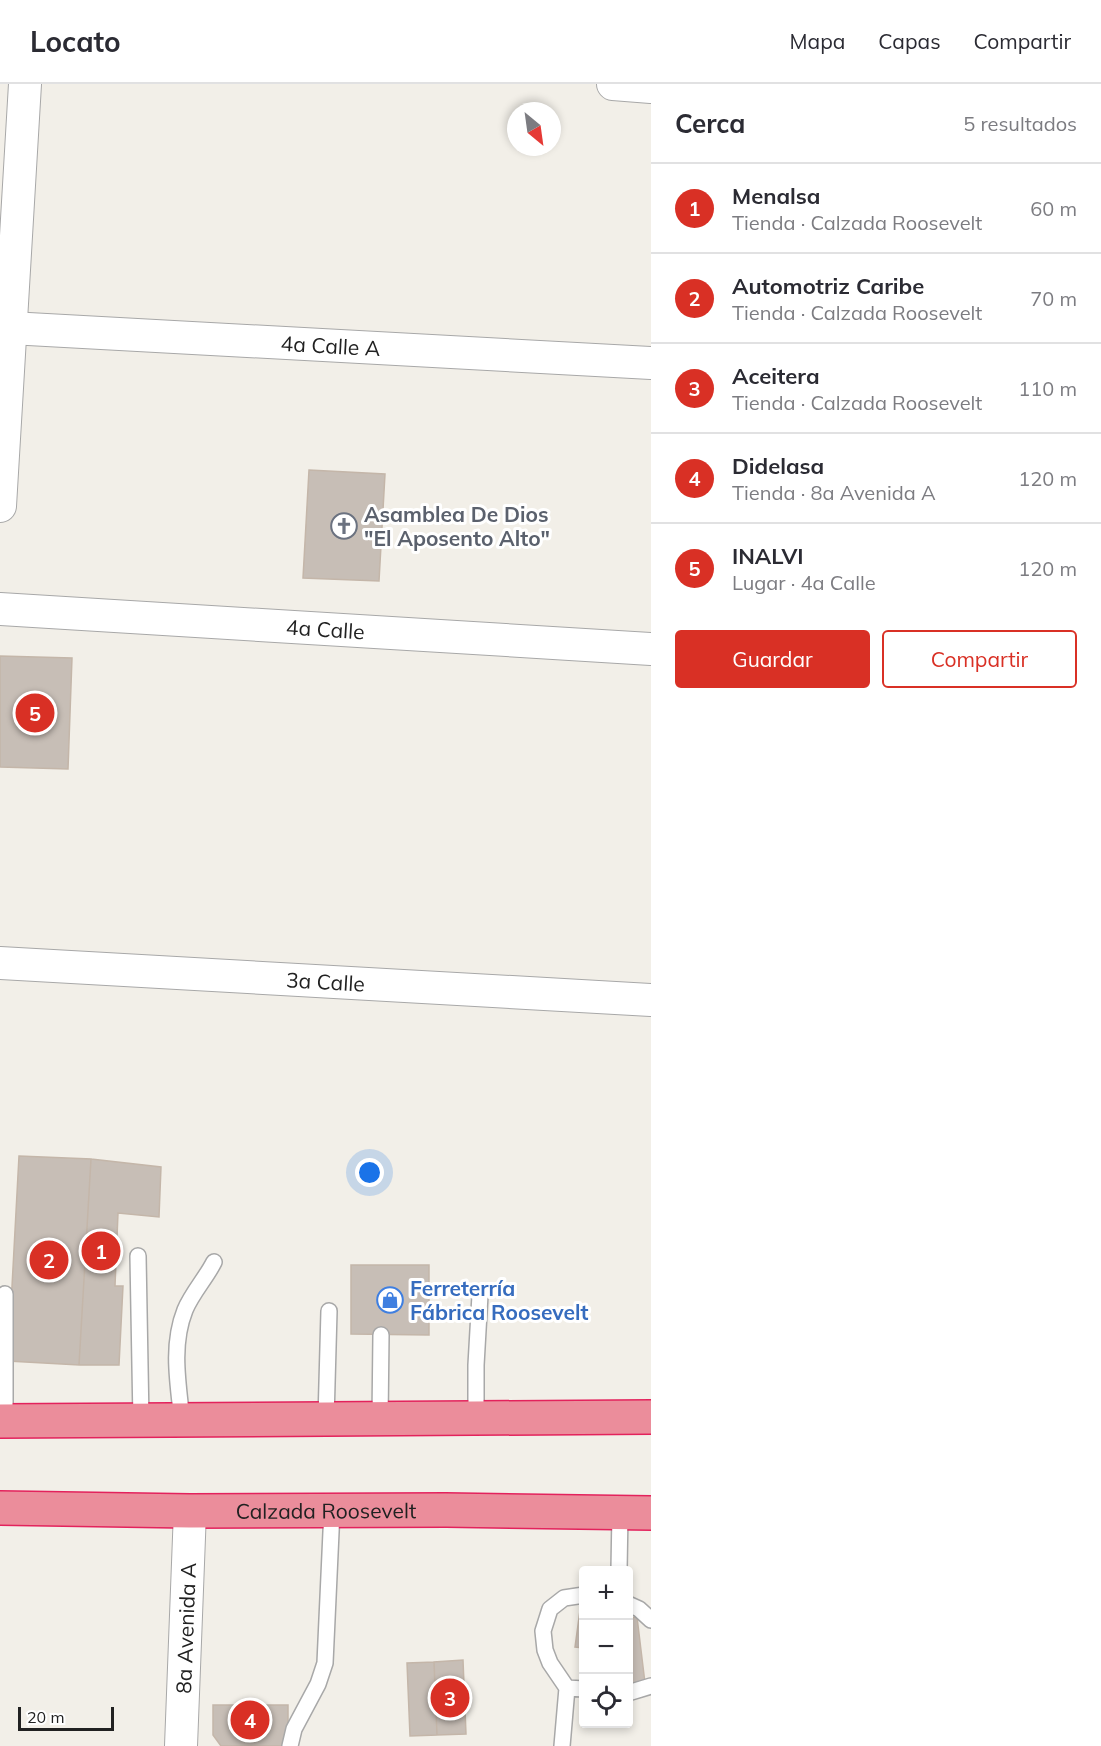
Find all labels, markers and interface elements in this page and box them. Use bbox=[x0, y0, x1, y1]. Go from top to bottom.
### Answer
text: Locato bbox=[30, 24, 121, 59]
text: Mapa bbox=[790, 28, 845, 54]
text: Capas bbox=[878, 28, 941, 54]
text: Compartir bbox=[974, 28, 1071, 54]
north arrow bbox=[507, 102, 561, 156]
text: Cerca bbox=[675, 107, 745, 140]
text: 5 resultados bbox=[963, 111, 1077, 136]
text: Menalsa bbox=[732, 182, 821, 210]
text: 1 bbox=[689, 196, 701, 221]
text: 60 m bbox=[1030, 196, 1077, 221]
text: Tienda · Calzada Roosevelt bbox=[732, 210, 982, 235]
text: Automotriz Caribe bbox=[732, 272, 924, 300]
text: 2 bbox=[689, 286, 701, 311]
text: 70 m bbox=[1030, 286, 1077, 311]
text: Tienda · Calzada Roosevelt bbox=[732, 300, 982, 325]
street label: 4a Calle A bbox=[280, 330, 382, 361]
text: Aceitera bbox=[732, 362, 820, 390]
text: 3 bbox=[689, 376, 701, 401]
text: 110 m bbox=[1018, 376, 1077, 401]
text: Tienda · Calzada Roosevelt bbox=[732, 390, 982, 415]
text: Didelasa bbox=[732, 452, 824, 480]
text: 4 bbox=[689, 466, 701, 491]
text: 120 m bbox=[1018, 466, 1077, 491]
text: Tienda · 8a Avenida A bbox=[732, 480, 936, 505]
place label: Asamblea De Dios "El Aposento Alto" bbox=[364, 501, 550, 551]
church icon: Asamblea De Dios "El Aposento Alto" bbox=[329, 511, 359, 541]
text: INALVI bbox=[732, 542, 804, 570]
text: 5 bbox=[689, 556, 701, 581]
text: 120 m bbox=[1018, 556, 1077, 581]
text: Lugar · 4a Calle bbox=[732, 570, 876, 595]
street label: 4a Calle bbox=[285, 614, 366, 644]
button: Guardar bbox=[675, 630, 870, 688]
button: Compartir bbox=[882, 630, 1077, 688]
pin: 5 bbox=[15, 690, 54, 736]
street label: 3a Calle bbox=[285, 966, 366, 997]
your location bbox=[355, 1158, 384, 1187]
pin: 1 bbox=[82, 1228, 120, 1274]
pin: 2 bbox=[29, 1238, 68, 1282]
place label: Ferreterría Fábrica Roosevelt bbox=[410, 1275, 588, 1325]
shop icon: Ferreterría Fábrica Roosevelt bbox=[375, 1285, 405, 1315]
street label: Calzada Roosevelt bbox=[236, 1497, 416, 1524]
street label: 8a Avenida A bbox=[170, 1561, 201, 1694]
map controls bbox=[579, 1566, 633, 1728]
button: + bbox=[579, 1566, 633, 1620]
button: − bbox=[579, 1620, 633, 1674]
button: locate bbox=[579, 1674, 633, 1728]
pin: 3 bbox=[430, 1676, 470, 1720]
pin: 4 bbox=[230, 1698, 270, 1742]
scale bar bbox=[18, 1704, 114, 1732]
text: 20 m bbox=[27, 1707, 64, 1727]

